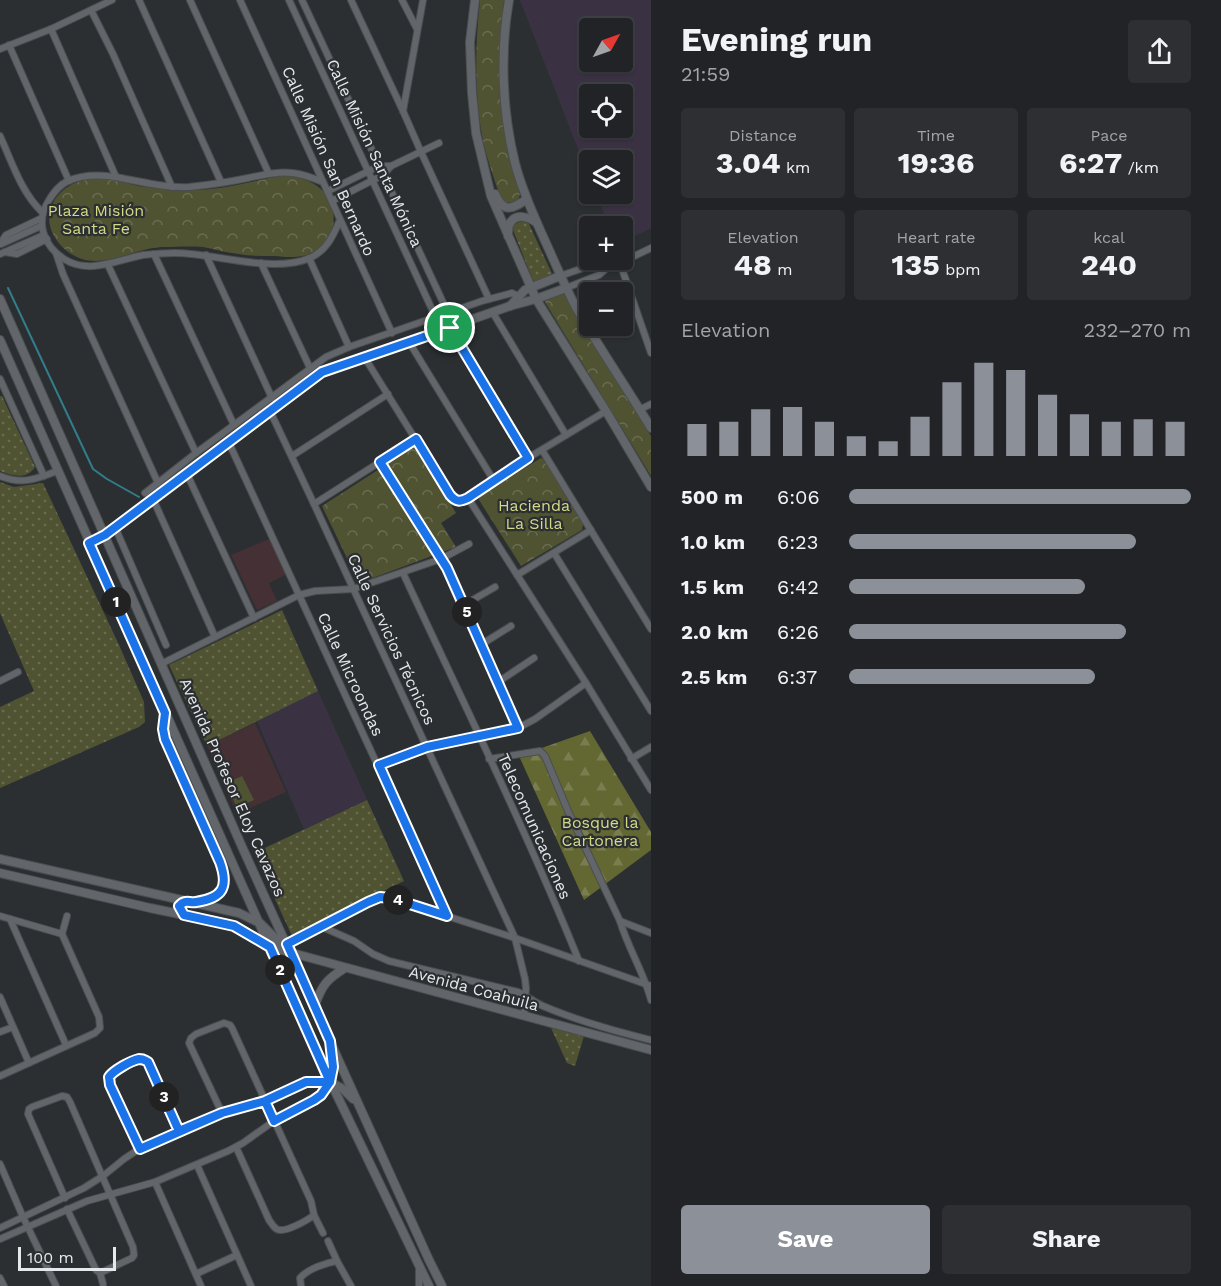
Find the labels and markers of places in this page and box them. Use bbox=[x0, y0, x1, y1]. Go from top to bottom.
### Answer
pin bbox=[424, 302, 475, 353]
pin: 1 bbox=[101, 587, 131, 617]
pin: 5 bbox=[452, 597, 482, 627]
pin: 4 bbox=[383, 885, 413, 915]
pin: 2 bbox=[265, 955, 295, 985]
pin: 3 bbox=[149, 1082, 179, 1112]

